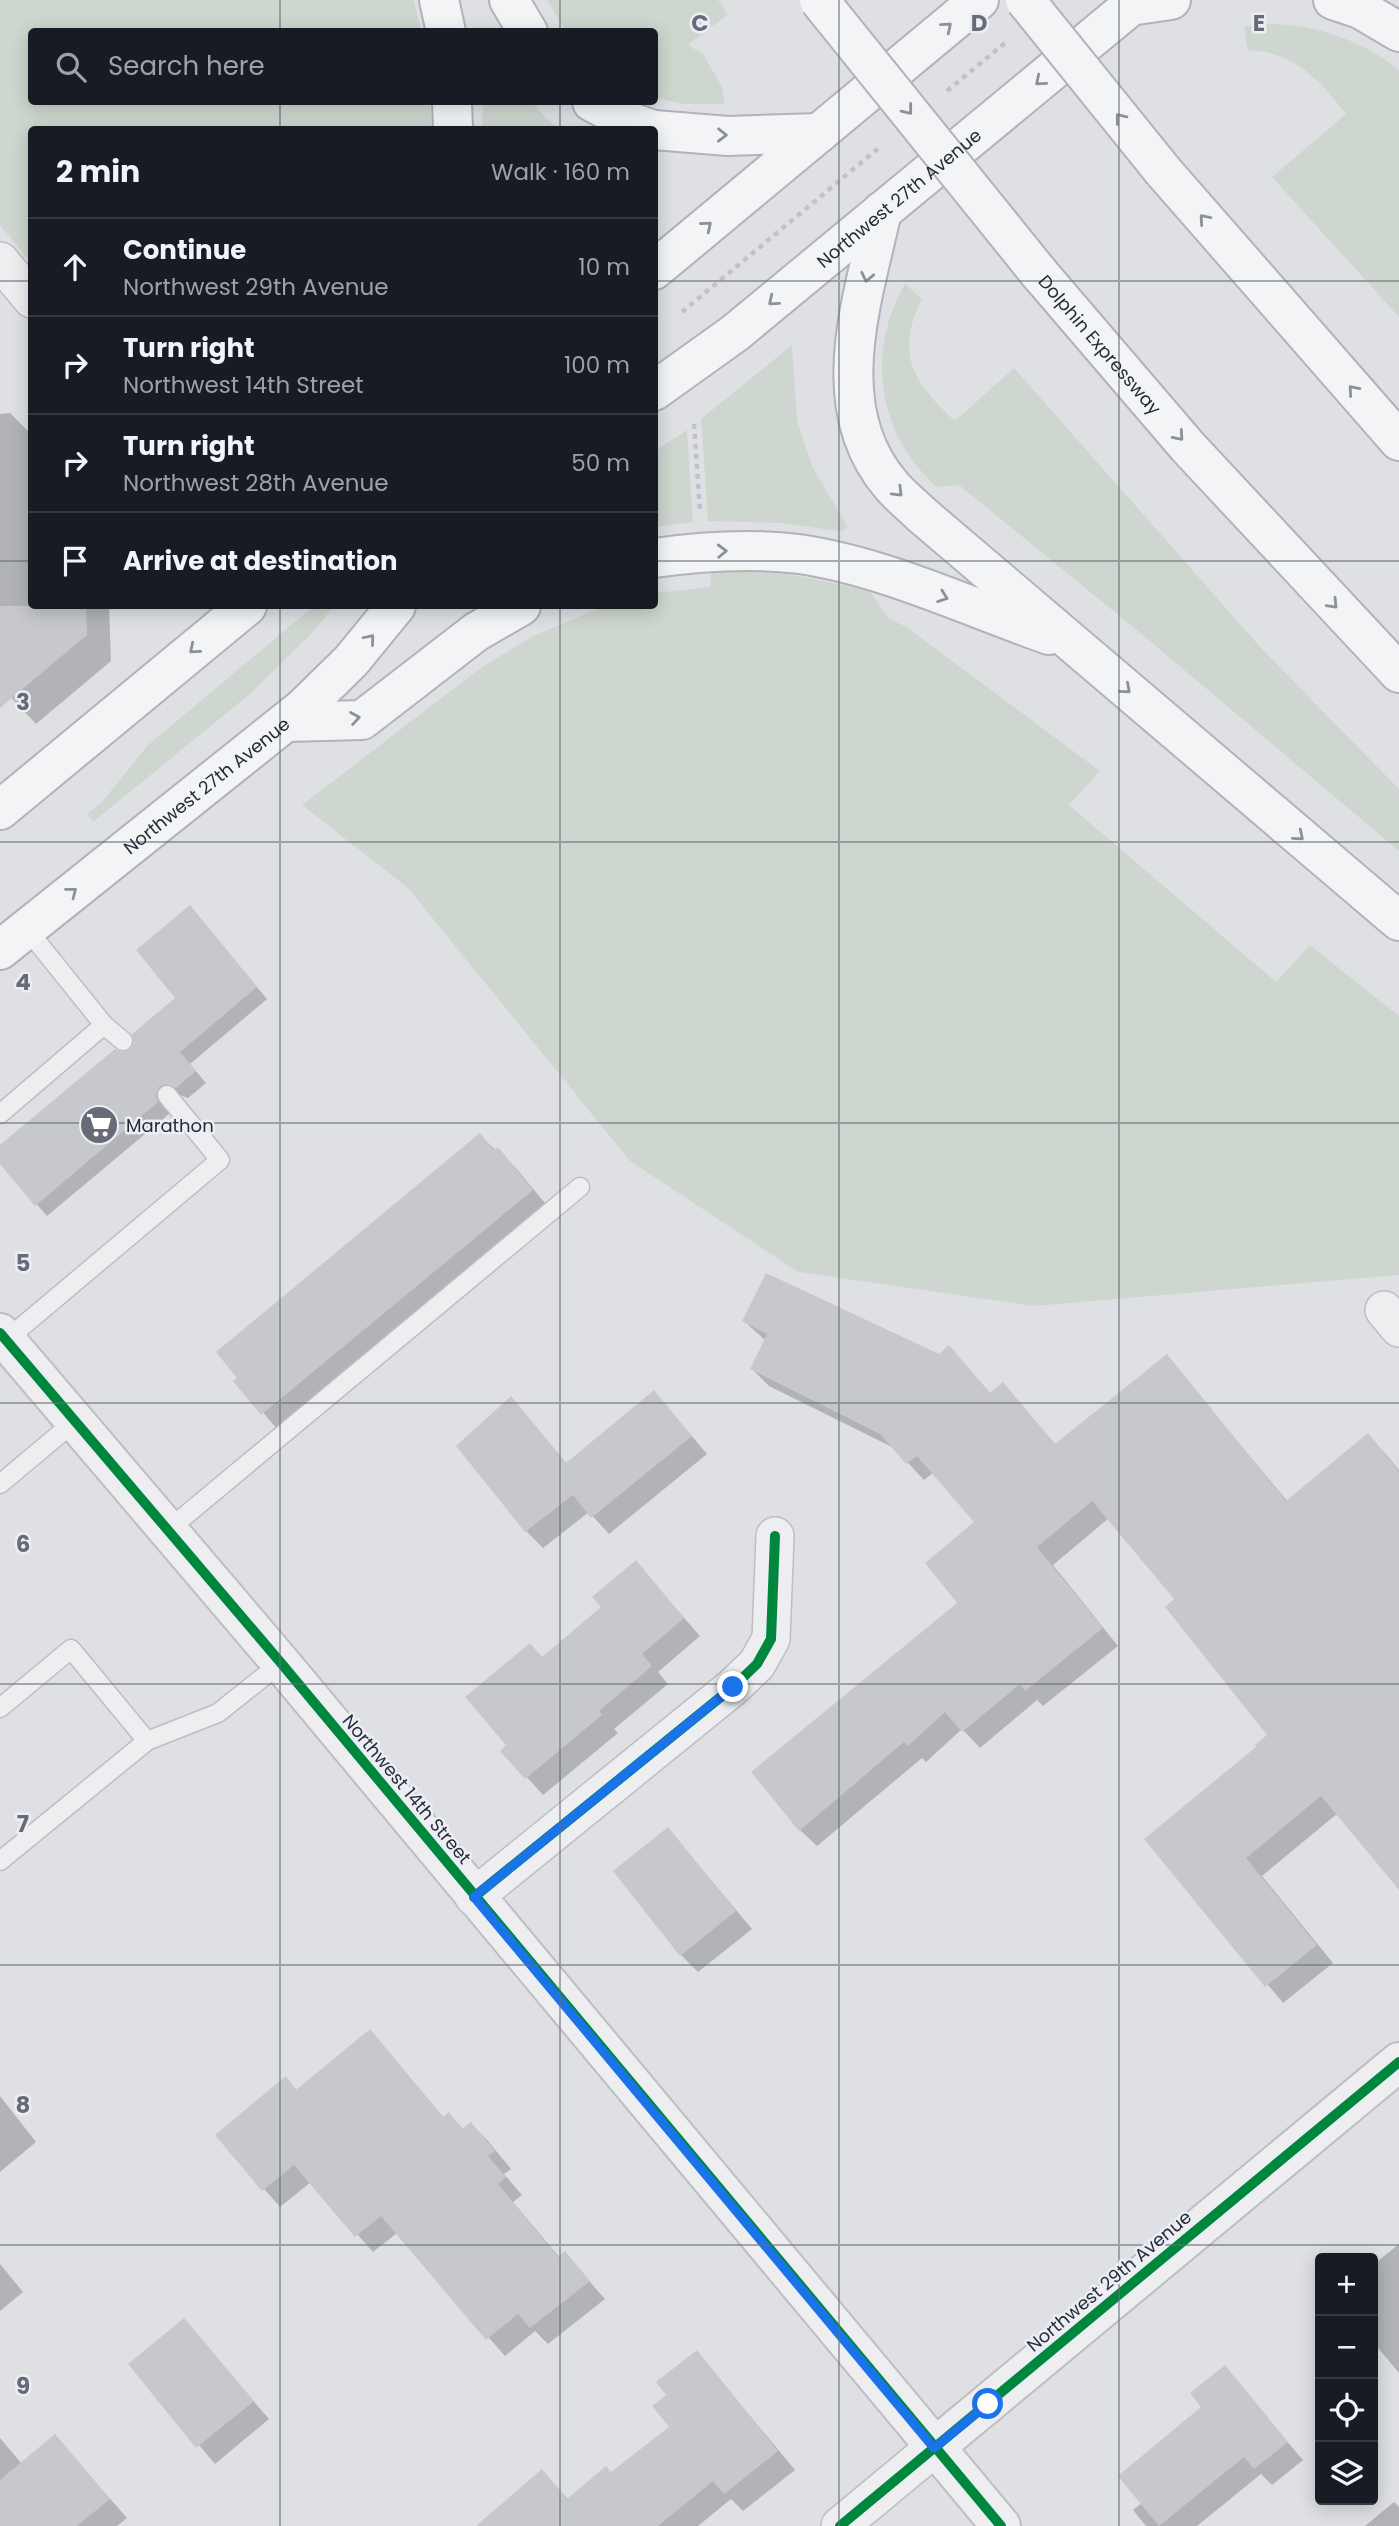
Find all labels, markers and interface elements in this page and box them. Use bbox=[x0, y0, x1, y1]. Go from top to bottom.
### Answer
text: C bbox=[691, 7, 709, 39]
text: D bbox=[971, 7, 987, 39]
text: E bbox=[1253, 7, 1265, 39]
one-way arrow bbox=[939, 23, 952, 35]
search box bbox=[28, 28, 658, 105]
icon: search bbox=[52, 48, 90, 86]
text: Search here bbox=[108, 48, 265, 84]
one-way arrow bbox=[1035, 72, 1047, 85]
one-way arrow bbox=[899, 103, 912, 115]
one-way arrow bbox=[1116, 113, 1128, 126]
street label: Northwest 27th Avenue bbox=[811, 122, 986, 273]
one-way arrow bbox=[717, 128, 728, 143]
text: 2 min bbox=[56, 150, 140, 193]
text: Walk · 160 m bbox=[491, 156, 630, 188]
one-way arrow bbox=[1200, 214, 1212, 227]
one-way arrow bbox=[699, 222, 712, 234]
text: Continue bbox=[123, 232, 246, 268]
icon: ahead bbox=[56, 248, 94, 286]
text: 10 m bbox=[578, 251, 630, 283]
street label: Dolphin Expressway bbox=[1033, 269, 1167, 420]
text: Northwest 29th Avenue bbox=[123, 271, 389, 303]
one-way arrow bbox=[861, 271, 876, 283]
one-way arrow bbox=[768, 293, 780, 306]
text: Turn right bbox=[123, 330, 255, 366]
icon: right bbox=[56, 346, 94, 384]
text: 100 m bbox=[564, 349, 630, 381]
text: Northwest 14th Street bbox=[123, 369, 364, 401]
one-way arrow bbox=[1349, 385, 1362, 398]
text: Turn right bbox=[123, 428, 255, 464]
one-way arrow bbox=[1171, 428, 1183, 441]
icon: right bbox=[56, 444, 94, 482]
text: 50 m bbox=[571, 447, 630, 479]
text: Northwest 28th Avenue bbox=[123, 467, 389, 499]
one-way arrow bbox=[890, 483, 903, 496]
icon: arrive bbox=[56, 542, 94, 580]
text: Arrive at destination bbox=[123, 543, 398, 579]
one-way arrow bbox=[717, 543, 728, 558]
one-way arrow bbox=[937, 589, 949, 603]
one-way arrow bbox=[1324, 596, 1337, 609]
one-way arrow bbox=[362, 635, 374, 648]
one-way arrow bbox=[190, 641, 203, 653]
one-way arrow bbox=[1118, 681, 1131, 693]
text: 3 bbox=[16, 686, 30, 718]
street label: Northwest 27th Avenue bbox=[118, 711, 295, 859]
one-way arrow bbox=[349, 711, 360, 726]
one-way arrow bbox=[1291, 828, 1304, 840]
one-way arrow bbox=[65, 887, 77, 900]
text: 4 bbox=[15, 966, 31, 998]
supermarket icon: Marathon bbox=[78, 1104, 120, 1146]
place label: Marathon bbox=[126, 1113, 214, 1138]
text: 5 bbox=[16, 1247, 30, 1279]
text: 6 bbox=[16, 1528, 30, 1560]
route end bbox=[717, 1671, 748, 1702]
street label: Northwest 14th Street bbox=[337, 1709, 477, 1869]
text: 7 bbox=[17, 1808, 29, 1840]
text: 8 bbox=[16, 2089, 30, 2121]
street label: Northwest 29th Avenue bbox=[1021, 2205, 1197, 2357]
map controls bbox=[1315, 2253, 1378, 2505]
button: + bbox=[1315, 2253, 1378, 2316]
button: − bbox=[1315, 2316, 1378, 2379]
text: 9 bbox=[16, 2370, 30, 2402]
button: locate bbox=[1315, 2379, 1378, 2442]
route start bbox=[972, 2388, 1003, 2419]
button: layers bbox=[1315, 2442, 1378, 2505]

